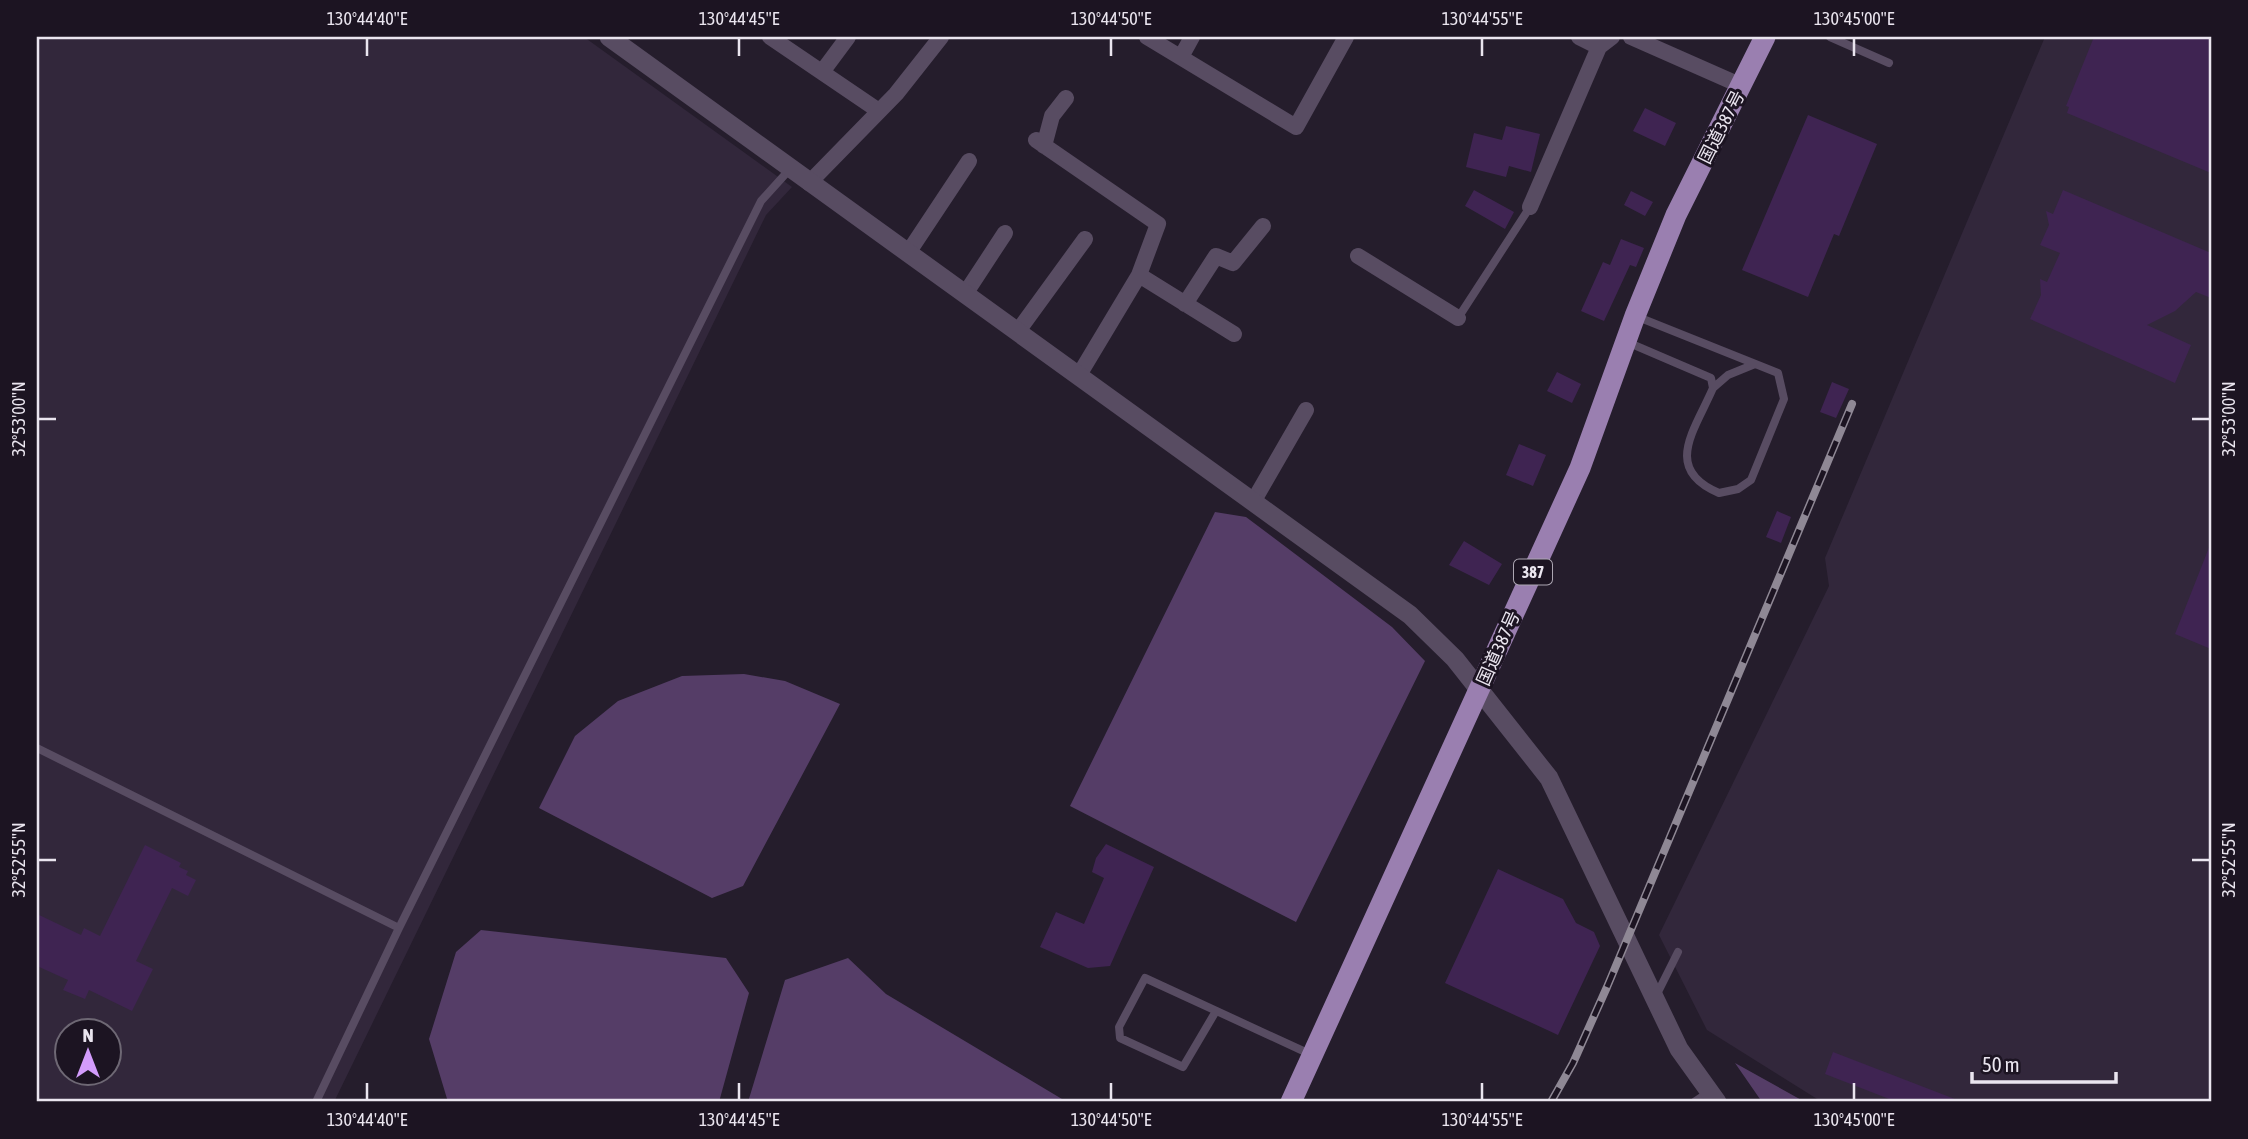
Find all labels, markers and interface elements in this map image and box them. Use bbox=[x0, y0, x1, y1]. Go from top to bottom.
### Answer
text: 130°44'40"E bbox=[327, 8, 408, 29]
text: 130°44'45"E bbox=[699, 8, 780, 29]
text: 130°44'50"E bbox=[1071, 8, 1152, 29]
text: 130°44'55"E bbox=[1442, 8, 1523, 29]
text: 130°45'00"E bbox=[1814, 8, 1895, 29]
street label: 国道387号 bbox=[1694, 87, 1748, 167]
text: 32°53'00"N bbox=[8, 381, 29, 457]
text: 32°53'00"N bbox=[2218, 381, 2239, 457]
road number: 387 bbox=[1514, 559, 1552, 584]
street label: 国道387号 bbox=[1472, 607, 1524, 689]
text: 32°52'55"N bbox=[8, 822, 29, 898]
text: 32°52'55"N bbox=[2218, 822, 2239, 898]
north arrow bbox=[52, 1016, 122, 1086]
text: N bbox=[82, 1024, 94, 1046]
scale bar bbox=[1972, 1041, 2115, 1085]
text: 50 m bbox=[1982, 1052, 2020, 1076]
text: 130°44'40"E bbox=[327, 1109, 408, 1130]
text: 130°44'45"E bbox=[699, 1109, 780, 1130]
text: 130°44'50"E bbox=[1071, 1109, 1152, 1130]
text: 130°44'55"E bbox=[1442, 1109, 1523, 1130]
text: 130°45'00"E bbox=[1814, 1109, 1895, 1130]

